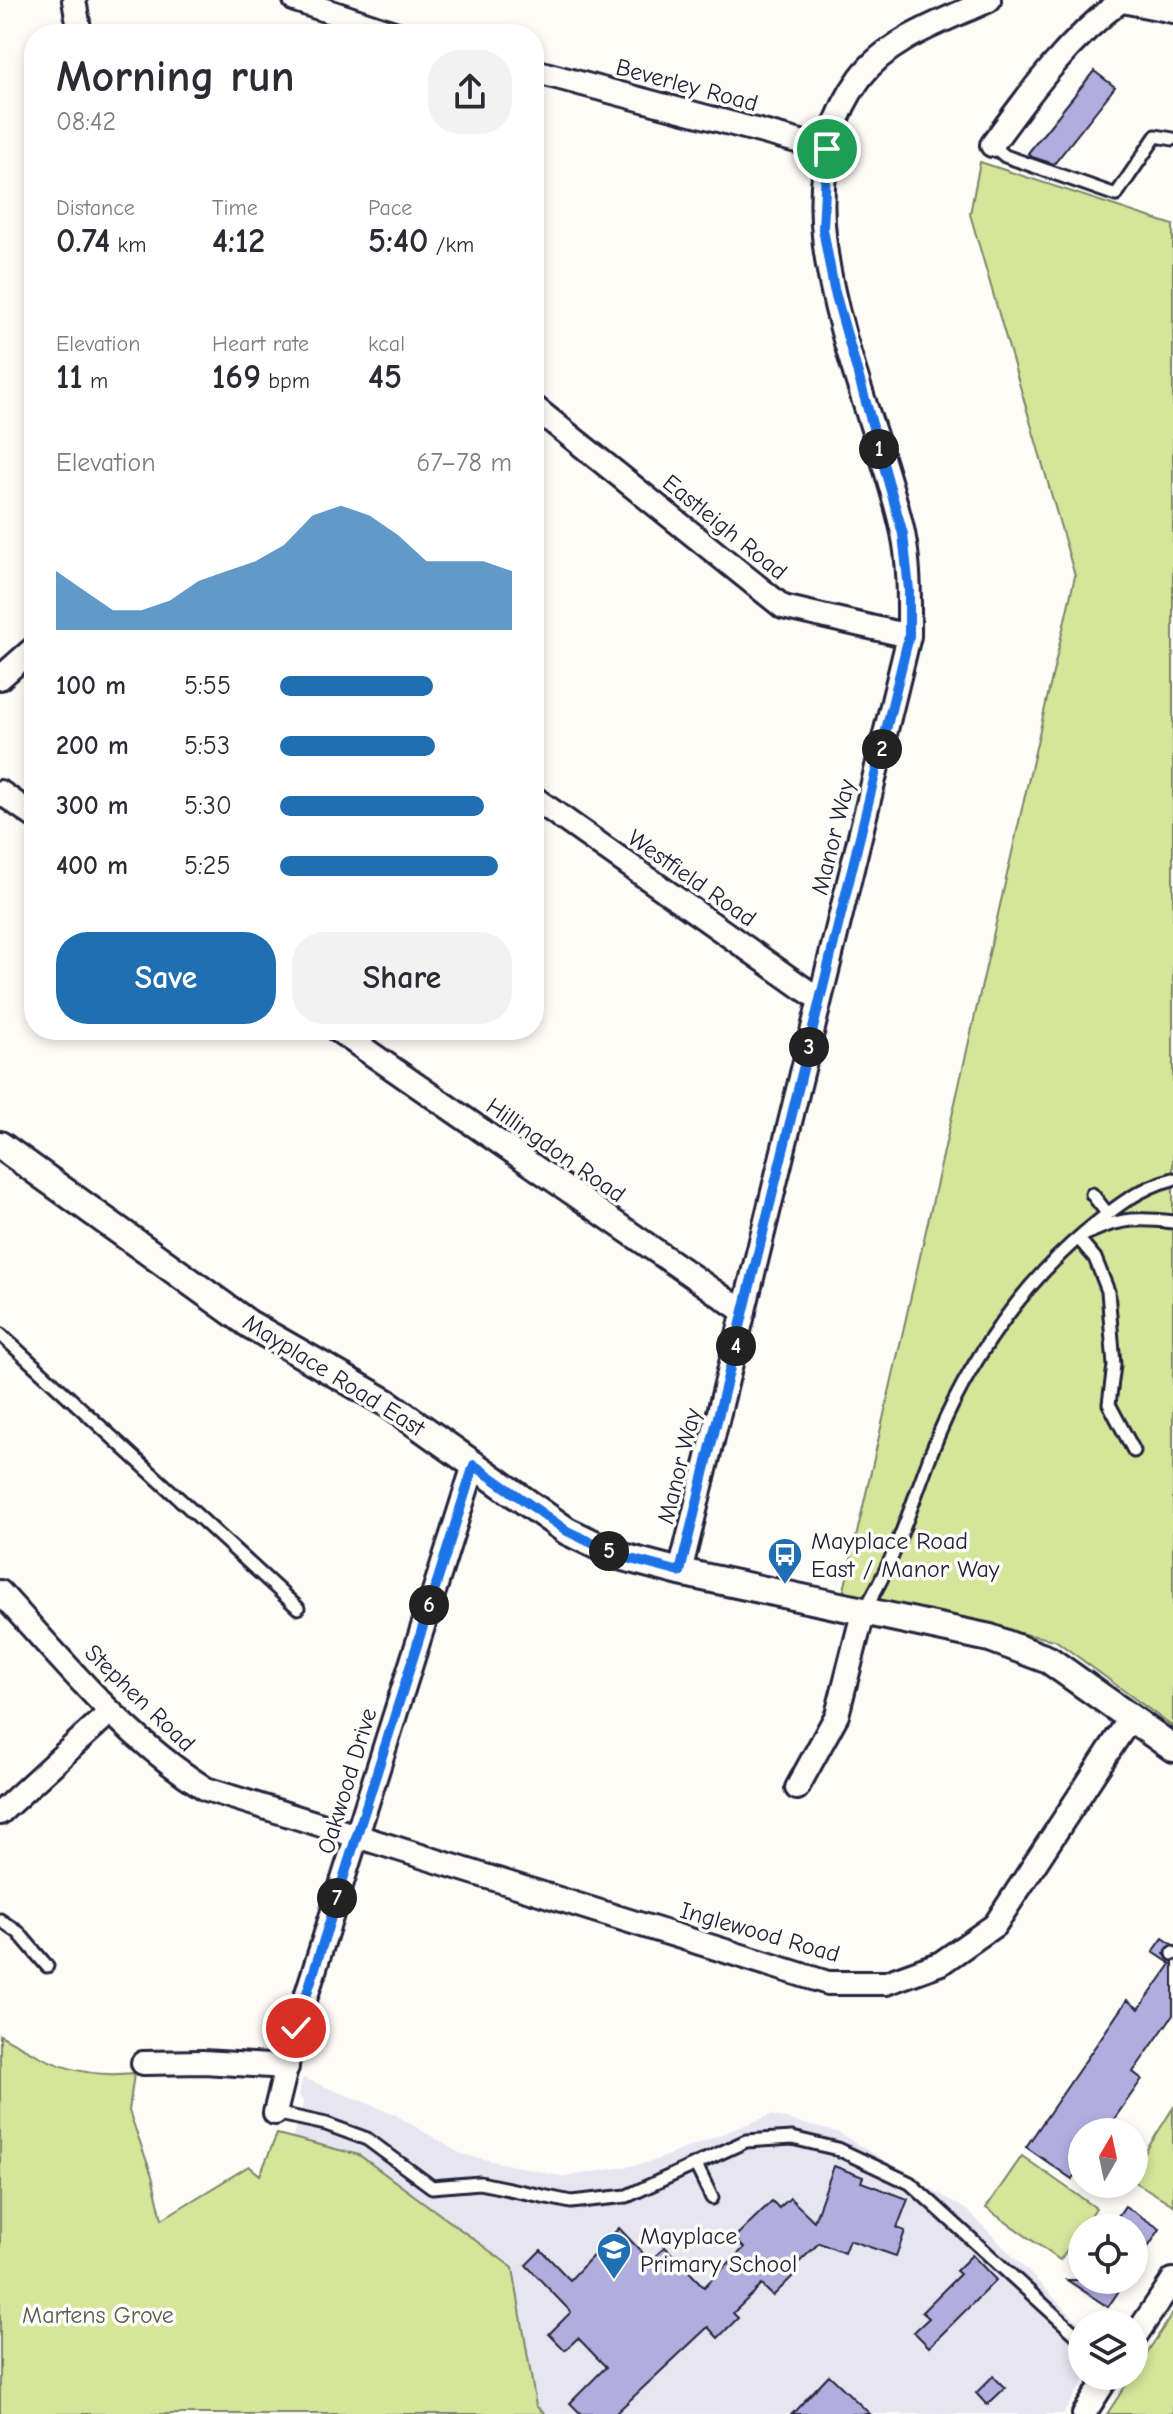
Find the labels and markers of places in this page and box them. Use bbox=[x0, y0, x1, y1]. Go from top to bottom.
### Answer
pin bbox=[793, 115, 861, 183]
pin: 1 bbox=[859, 429, 899, 469]
pin: 2 bbox=[862, 729, 902, 769]
pin: 3 bbox=[789, 1027, 829, 1067]
pin: 4 bbox=[716, 1326, 756, 1366]
place label: Mayplace Road East / Manor Way bbox=[811, 1527, 1000, 1583]
pin: 5 bbox=[589, 1531, 629, 1571]
bus stop icon: Mayplace Road East / Manor Way bbox=[766, 1536, 804, 1586]
pin: 6 bbox=[409, 1585, 449, 1625]
pin: 7 bbox=[317, 1878, 357, 1918]
pin bbox=[262, 1994, 330, 2062]
place label: Mayplace Primary School bbox=[640, 2222, 797, 2278]
school or university icon: Mayplace Primary School bbox=[595, 2231, 633, 2281]

